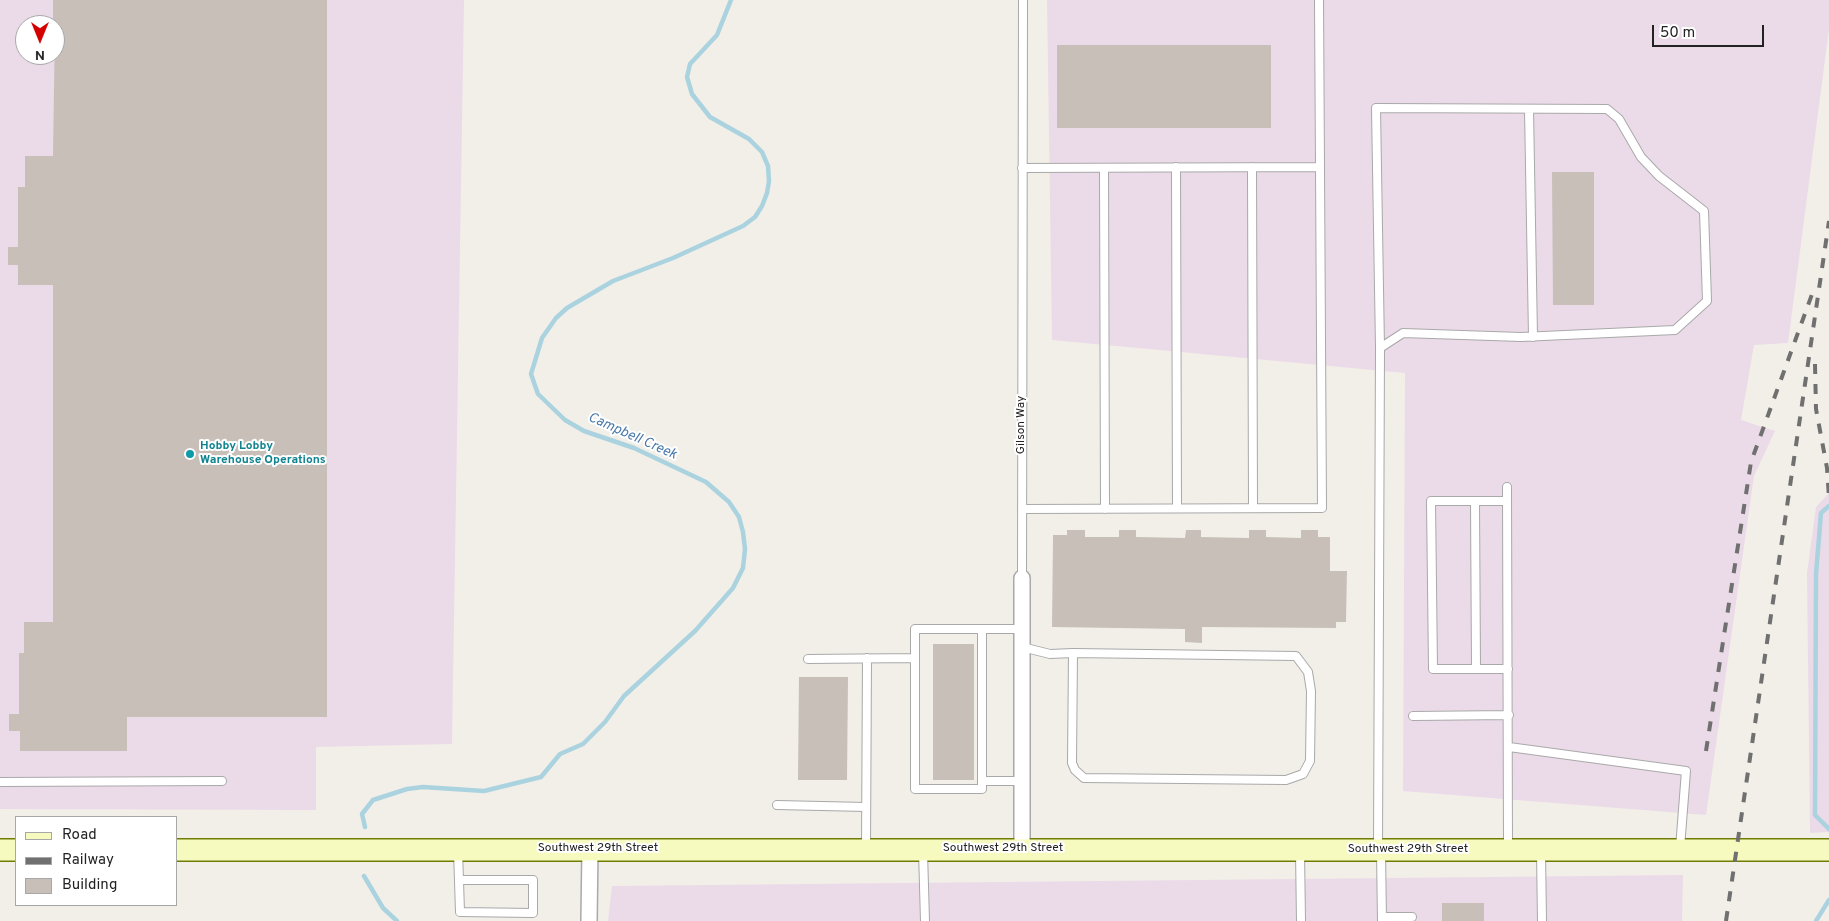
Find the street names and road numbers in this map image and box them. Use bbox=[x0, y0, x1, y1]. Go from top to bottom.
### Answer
street label: Gilson Way bbox=[1015, 396, 1029, 454]
street label: Southwest 29th Street bbox=[538, 842, 658, 856]
street label: Southwest 29th Street bbox=[943, 842, 1063, 856]
street label: Southwest 29th Street bbox=[1348, 843, 1468, 857]

